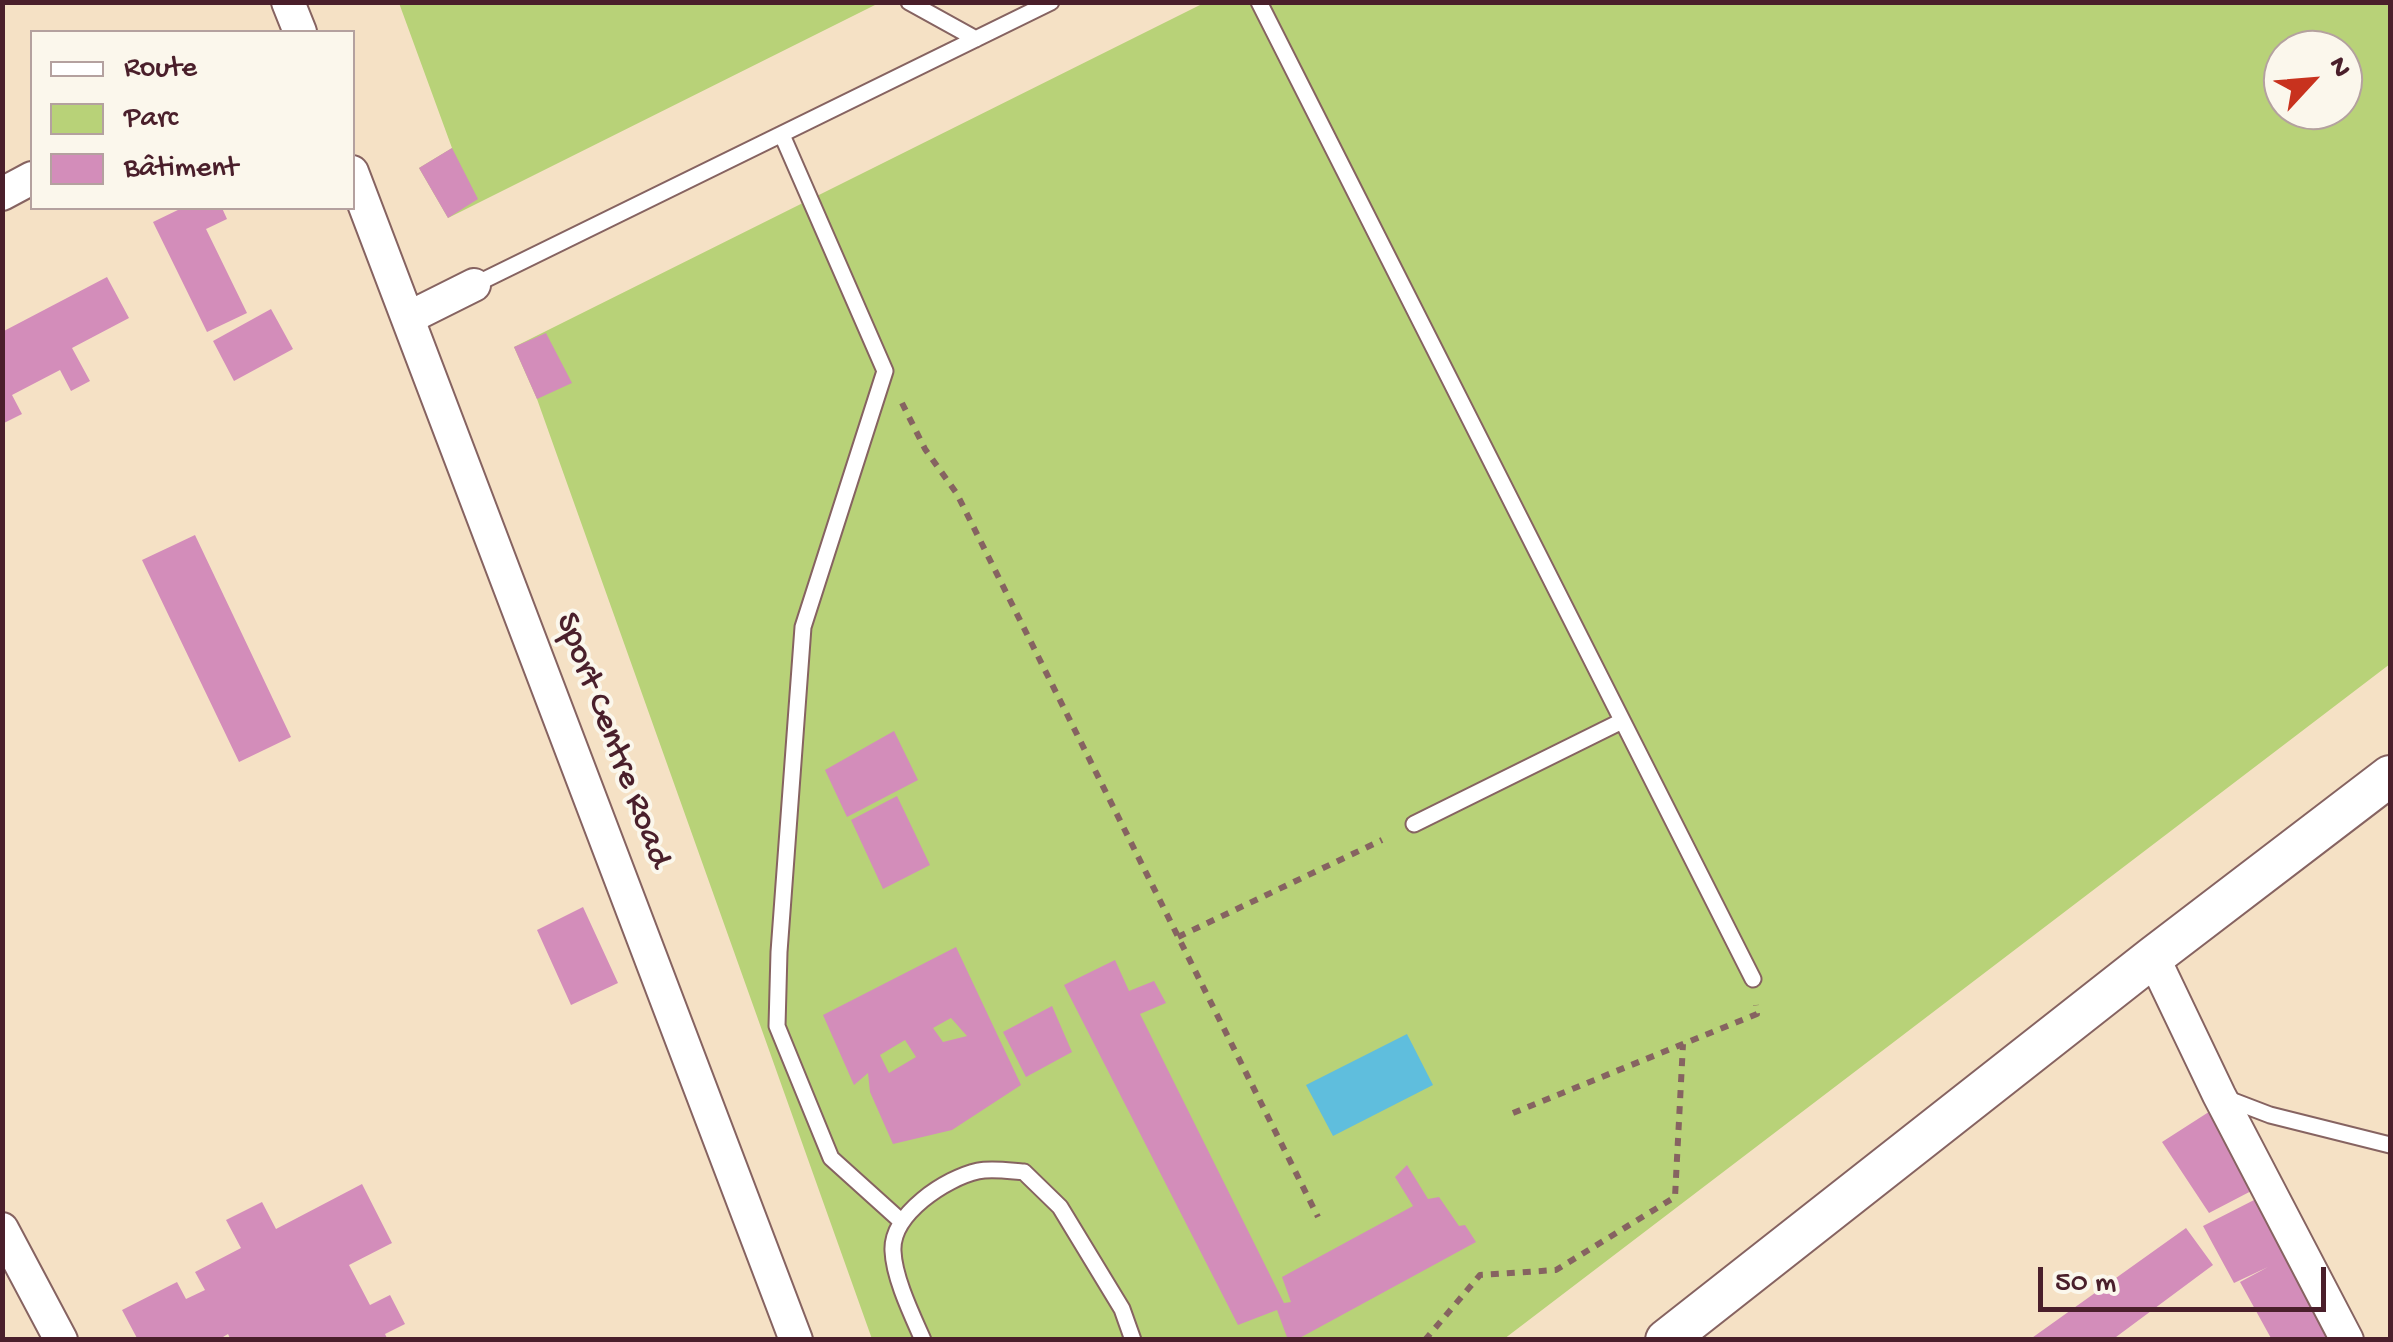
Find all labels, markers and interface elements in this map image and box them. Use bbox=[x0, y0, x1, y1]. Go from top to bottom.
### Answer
legend bbox=[30, 30, 355, 210]
north arrow bbox=[2263, 30, 2363, 130]
text: Route bbox=[124, 52, 197, 87]
text: N bbox=[2320, 52, 2357, 83]
text: Parc bbox=[124, 102, 178, 137]
text: Bâtiment bbox=[124, 152, 238, 187]
street label: Sport Centre Road bbox=[543, 608, 679, 874]
scale bar bbox=[2043, 1247, 2330, 1309]
text: 50 m bbox=[2055, 1267, 2116, 1302]

